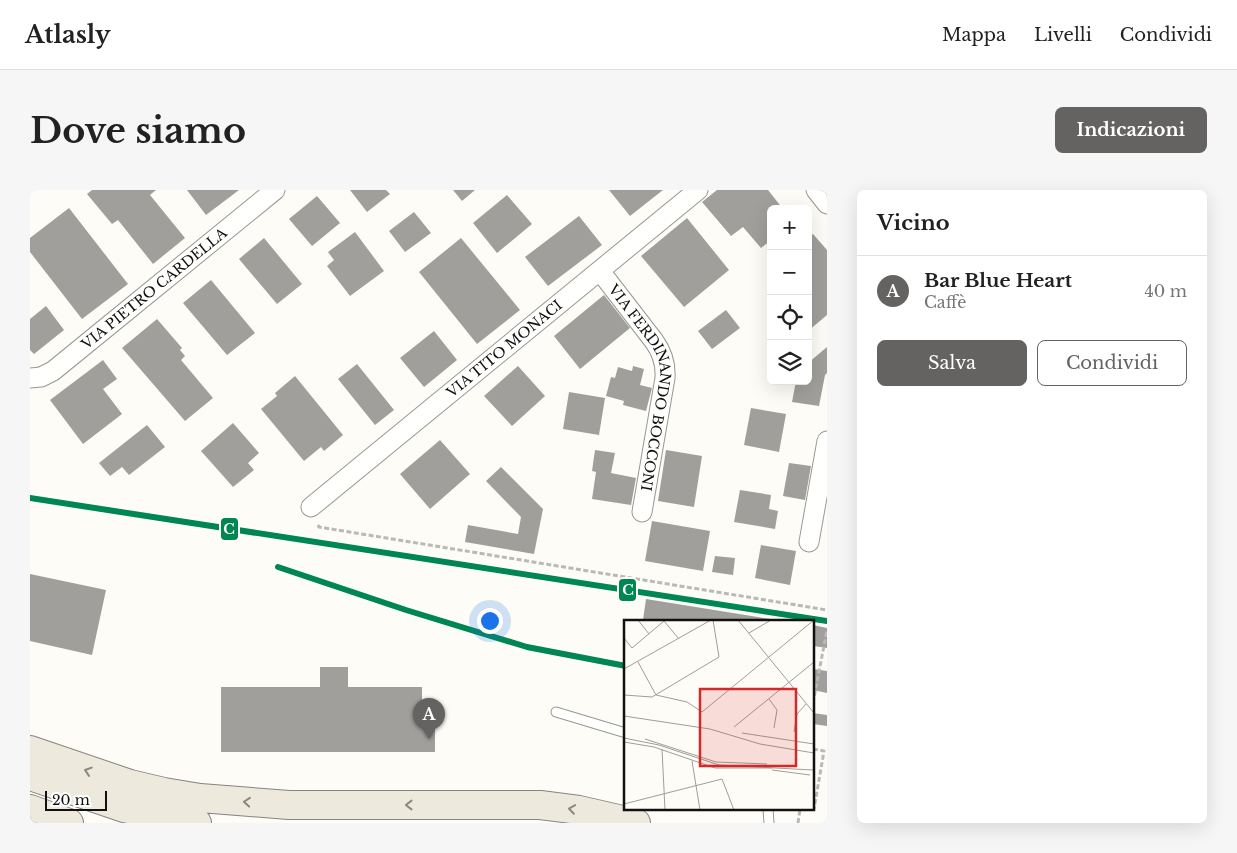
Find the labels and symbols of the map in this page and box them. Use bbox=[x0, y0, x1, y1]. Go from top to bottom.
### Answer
street label: VIA PIETRO CARDELLA bbox=[77, 224, 231, 354]
street label: VIA FERDINANDO BOCCONI bbox=[604, 280, 675, 493]
street label: VIA TITO MONACI bbox=[442, 296, 566, 402]
line badge: C bbox=[220, 517, 239, 541]
text: C bbox=[223, 520, 235, 538]
line badge: C bbox=[618, 578, 637, 602]
text: C bbox=[622, 581, 634, 599]
your location bbox=[477, 608, 503, 634]
inset map bbox=[624, 620, 814, 810]
pin: A bbox=[413, 698, 445, 739]
one-way arrow bbox=[85, 766, 93, 776]
scale bar bbox=[45, 788, 108, 811]
one-way arrow bbox=[243, 797, 251, 808]
one-way arrow bbox=[405, 800, 413, 810]
one-way arrow bbox=[567, 805, 576, 815]

